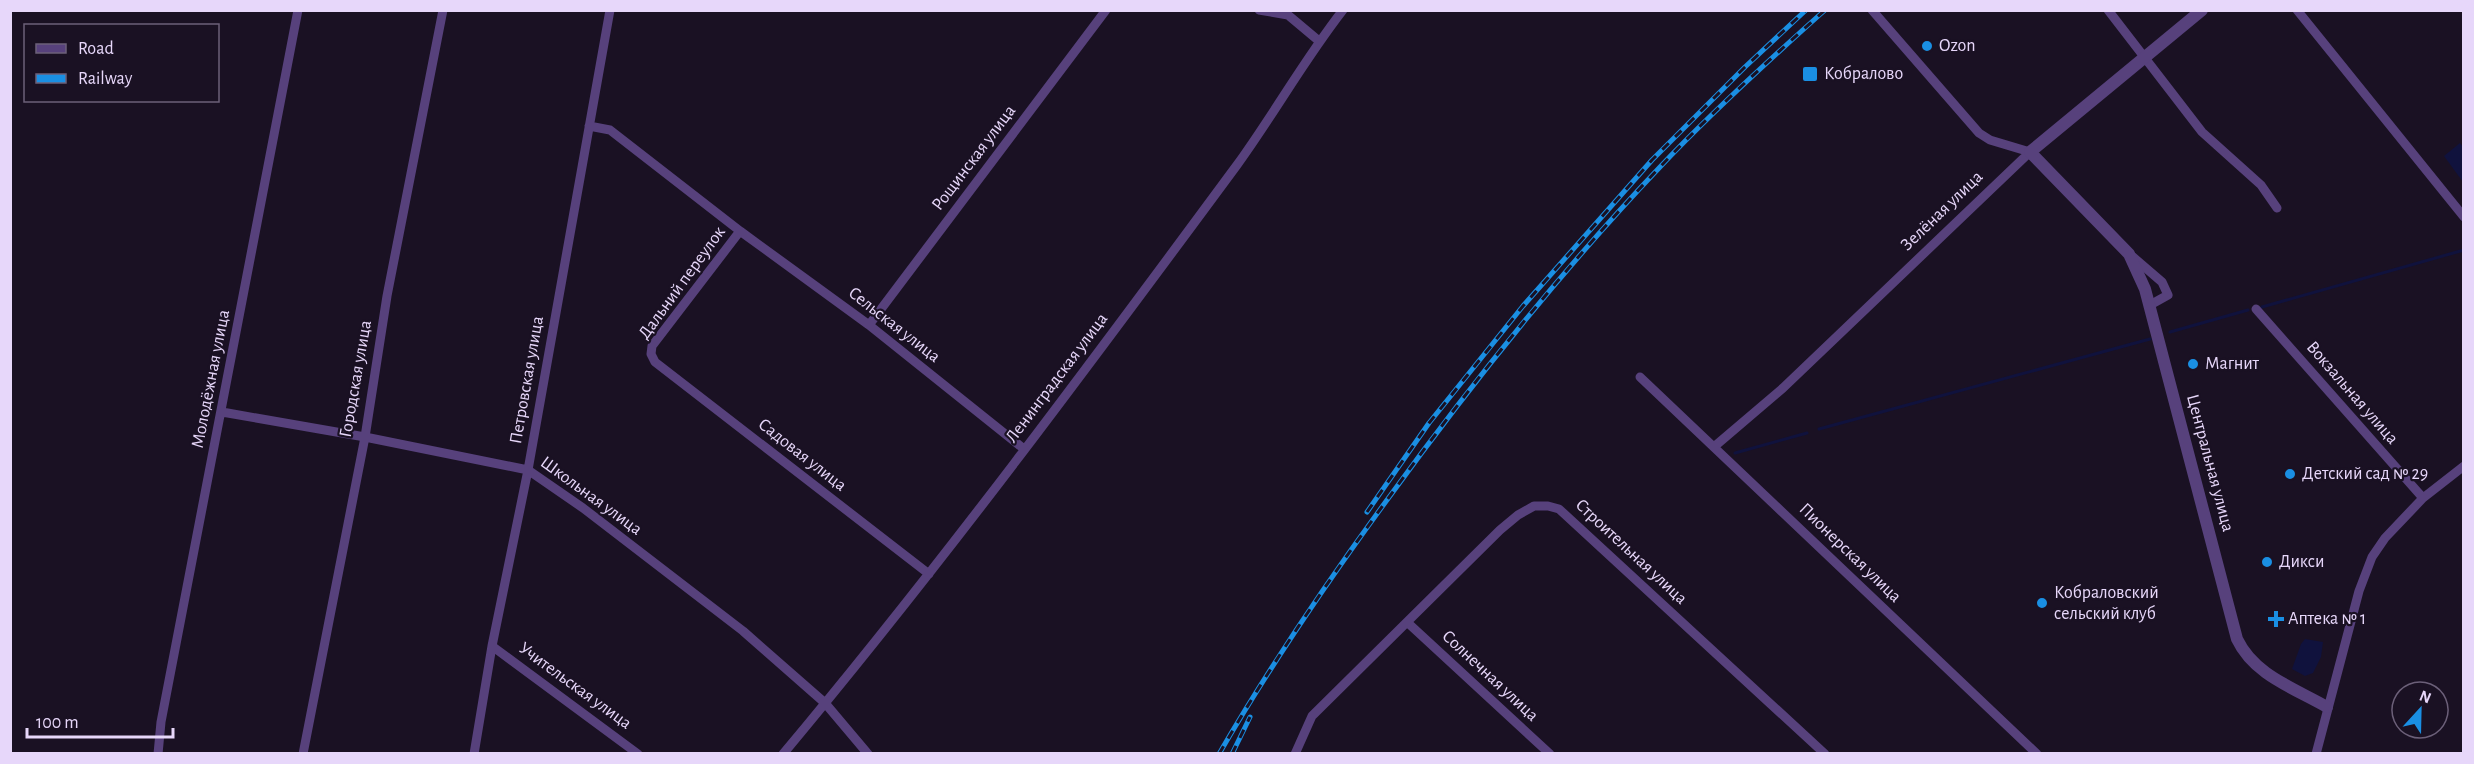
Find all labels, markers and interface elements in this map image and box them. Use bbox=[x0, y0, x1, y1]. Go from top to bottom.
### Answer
legend bbox=[24, 24, 219, 102]
place label: Ozon bbox=[1939, 37, 1976, 55]
marker: Ozon bbox=[1920, 39, 1934, 53]
text: Road bbox=[78, 40, 114, 58]
place label: Кобралово bbox=[1824, 64, 1903, 83]
marker: Кобралово bbox=[1801, 65, 1819, 83]
text: Railway bbox=[78, 70, 133, 88]
street label: Рощинская улица bbox=[929, 102, 1019, 214]
street label: Зелёная улица bbox=[1898, 168, 1986, 254]
street label: Дальний переулок bbox=[635, 223, 729, 343]
street label: Сельская улица bbox=[845, 284, 943, 366]
street label: Молодёжная улица bbox=[189, 308, 233, 450]
street label: Ленинградская улица bbox=[1003, 310, 1111, 446]
street label: Петровская улица bbox=[507, 315, 547, 445]
street label: Городская улица bbox=[337, 319, 375, 439]
street label: Вокзальная улица bbox=[2303, 338, 2401, 448]
place label: Магнит bbox=[2205, 355, 2260, 373]
marker: Магнит bbox=[2186, 357, 2200, 371]
street label: Центральная улица bbox=[2183, 392, 2237, 534]
street label: Садовая улица bbox=[754, 415, 850, 495]
street label: Школьная улица bbox=[537, 453, 645, 539]
place label: Детский сад № 29 bbox=[2302, 465, 2428, 483]
marker: Детский сад № 29 bbox=[2283, 467, 2297, 481]
street label: Строительная улица bbox=[1572, 496, 1690, 608]
street label: Пионерская улица bbox=[1796, 500, 1904, 606]
place label: Дикси bbox=[2279, 553, 2325, 571]
marker: Дикси bbox=[2260, 555, 2274, 569]
place label: Кобраловский сельский клуб bbox=[2054, 583, 2159, 623]
marker: Кобраловский сельский клуб bbox=[2035, 596, 2049, 610]
place label: Аптека № 1 bbox=[2288, 610, 2366, 628]
marker: Аптека № 1 bbox=[2269, 612, 2283, 626]
street label: Солнечная улица bbox=[1438, 627, 1542, 725]
street label: Учительская улица bbox=[515, 639, 635, 733]
north arrow bbox=[2390, 680, 2450, 740]
text: N bbox=[2417, 688, 2433, 707]
scale bar bbox=[27, 701, 172, 739]
text: 100 m bbox=[36, 714, 79, 732]

